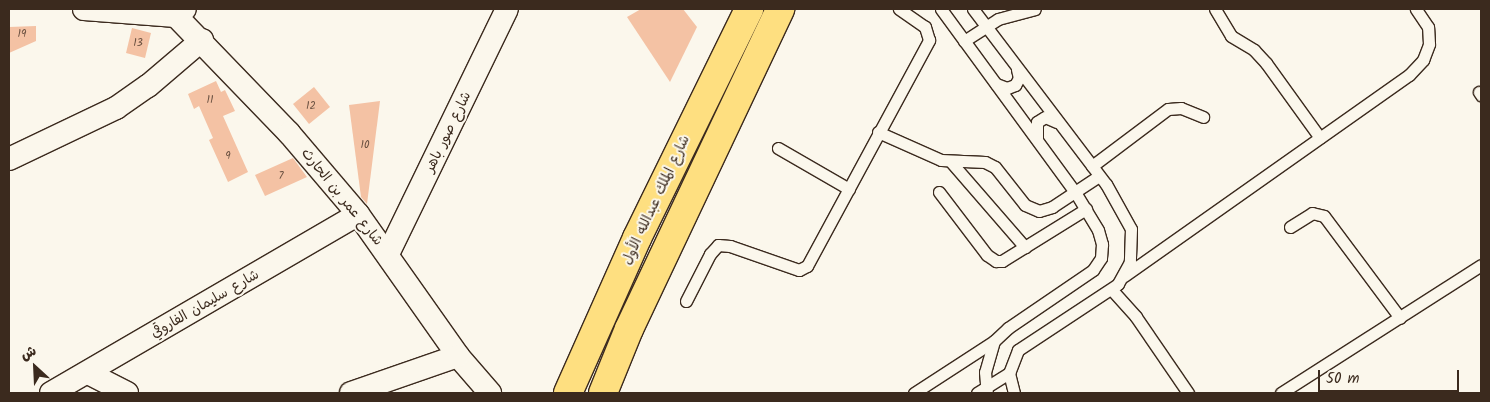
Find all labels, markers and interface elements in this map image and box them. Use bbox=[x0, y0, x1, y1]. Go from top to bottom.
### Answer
house number: 19 bbox=[18, 27, 26, 41]
house number: 13 bbox=[133, 36, 143, 50]
street label: شارع صور باهر bbox=[421, 89, 475, 175]
house number: 11 bbox=[207, 93, 213, 107]
house number: 12 bbox=[306, 99, 316, 113]
street label: شارع الملك عبدالله الأول bbox=[619, 132, 693, 268]
house number: 10 bbox=[361, 138, 369, 152]
street label: شارع عمر بن الحارث bbox=[298, 145, 386, 249]
house number: 9 bbox=[225, 149, 231, 163]
house number: 7 bbox=[278, 169, 284, 183]
street label: شارع سليمان الفاروقي bbox=[148, 266, 262, 342]
text: ش bbox=[17, 340, 40, 367]
north arrow bbox=[10, 342, 60, 392]
scale bar bbox=[1320, 360, 1461, 392]
text: 50 m bbox=[1326, 367, 1360, 391]

